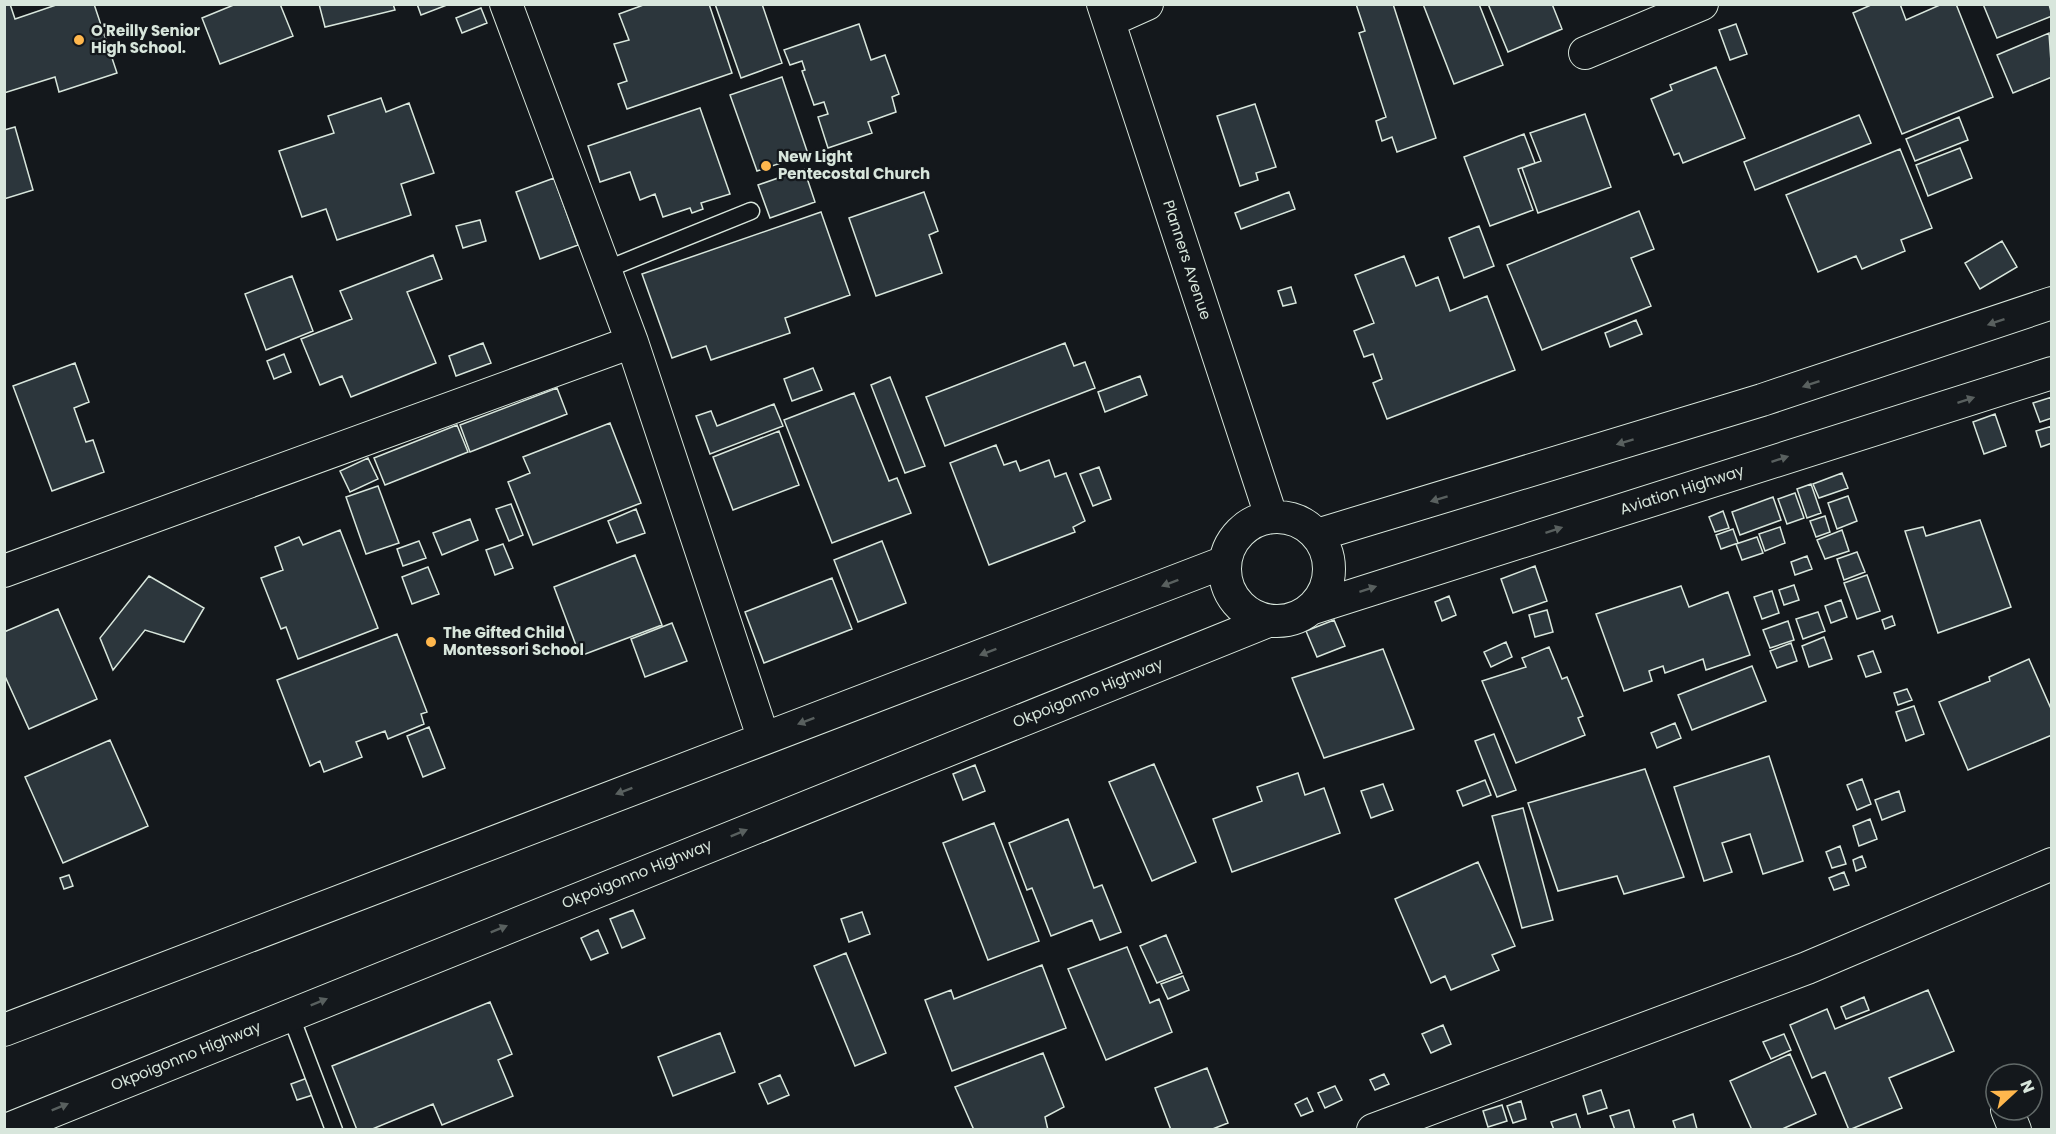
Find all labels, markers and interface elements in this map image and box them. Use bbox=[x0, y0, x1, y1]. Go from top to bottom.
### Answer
place label: O'Reilly Senior High School. bbox=[91, 20, 201, 58]
marker: O'Reilly Senior High School. bbox=[72, 33, 86, 47]
place label: New Light Pentecostal Church bbox=[778, 146, 930, 184]
marker: New Light Pentecostal Church bbox=[759, 159, 773, 173]
street label: Planners Avenue bbox=[1158, 197, 1217, 322]
one-way arrow bbox=[1987, 318, 2005, 327]
one-way arrow bbox=[1802, 380, 1820, 389]
one-way arrow bbox=[1957, 395, 1975, 404]
one-way arrow bbox=[1616, 438, 1634, 447]
one-way arrow bbox=[1771, 453, 1789, 463]
street label: Aviation Highway bbox=[1617, 459, 1747, 520]
one-way arrow bbox=[1430, 495, 1448, 504]
one-way arrow bbox=[1545, 525, 1563, 534]
one-way arrow bbox=[1161, 578, 1179, 588]
one-way arrow bbox=[1359, 584, 1377, 594]
place label: The Gifted Child Montessori School bbox=[443, 622, 584, 660]
marker: The Gifted Child Montessori School bbox=[424, 635, 438, 649]
one-way arrow bbox=[979, 648, 997, 657]
street label: Okpoigonno Highway bbox=[1010, 653, 1167, 732]
one-way arrow bbox=[797, 717, 815, 726]
one-way arrow bbox=[615, 787, 633, 796]
one-way arrow bbox=[730, 828, 748, 838]
street label: Okpoigonno Highway bbox=[559, 834, 716, 913]
one-way arrow bbox=[491, 924, 509, 934]
one-way arrow bbox=[310, 997, 328, 1007]
street label: Okpoigonno Highway bbox=[108, 1016, 265, 1095]
north arrow bbox=[1984, 1062, 2044, 1122]
text: N bbox=[2015, 1077, 2040, 1096]
one-way arrow bbox=[51, 1102, 69, 1111]

